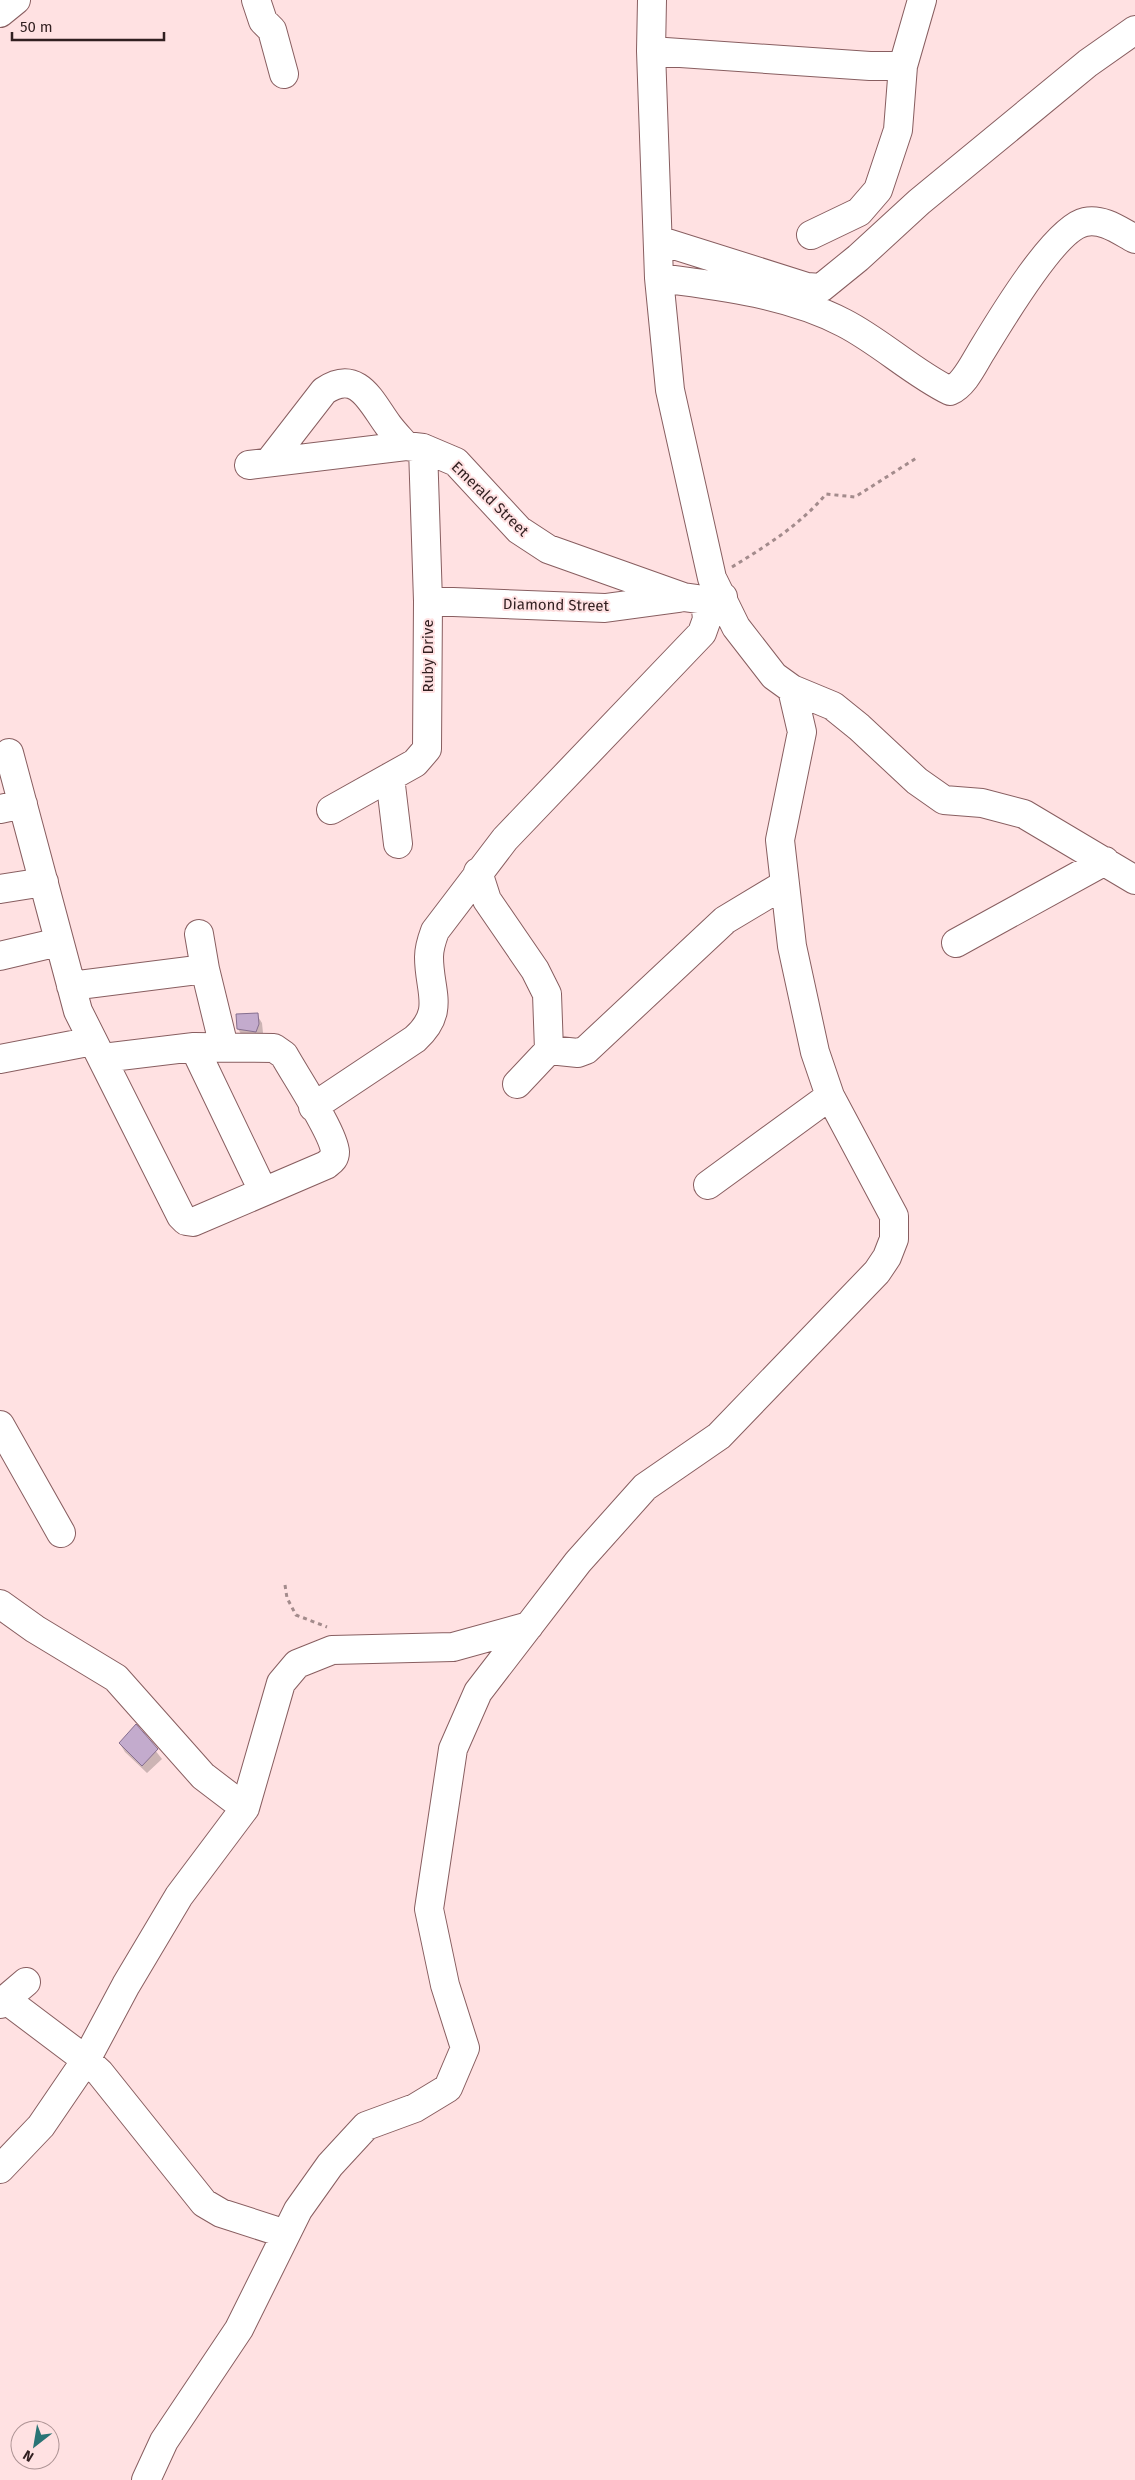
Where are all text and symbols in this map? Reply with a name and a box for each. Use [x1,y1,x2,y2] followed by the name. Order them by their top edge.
[12,10,165,42] scale bar
[20,18,53,36] text: 50 m
[448,458,533,541] street label: Emerald Street
[503,595,610,615] street label: Diamond Street
[419,619,437,693] street label: Ruby Drive
[10,2420,60,2470] north arrow
[20,2446,37,2465] text: N

